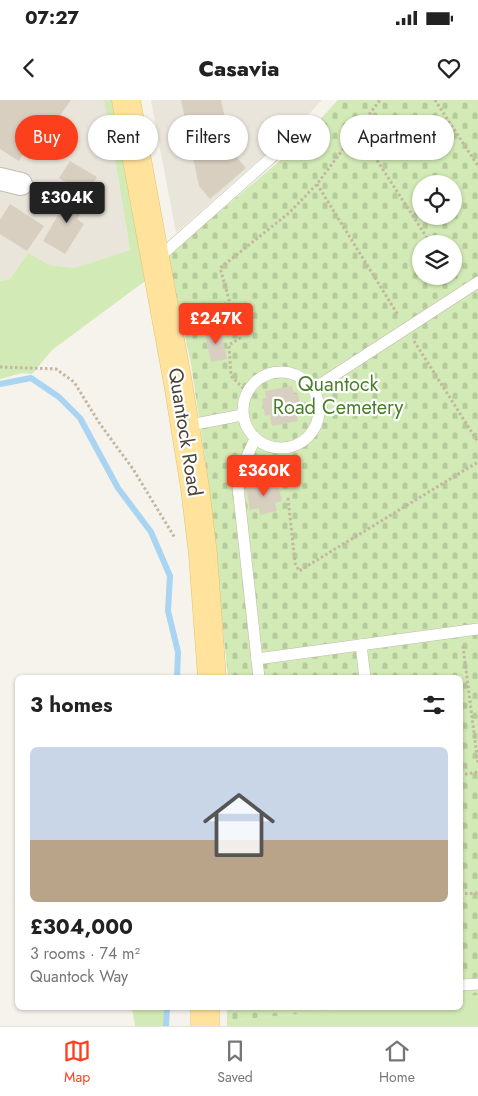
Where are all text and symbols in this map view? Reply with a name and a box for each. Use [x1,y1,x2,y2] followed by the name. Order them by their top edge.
[25,4,79,31] text: 07:27
[199,52,279,84] text: Casavia
[15,54,43,82] icon: back
[435,54,463,82] icon: heart
[15,115,78,160] chip: Buy
[88,115,158,160] chip: Rent
[168,115,248,160] chip: Filters
[258,115,330,160] chip: New
[340,115,454,160] chip: Apartment
[412,175,462,285] map controls
[412,175,462,225] button: locate
[32,182,102,224] pin: £304K
[41,186,93,209] text: £304K
[412,235,462,285] button: layers
[181,302,251,345] pin: £247K
[190,307,242,330] text: £247K
[161,366,209,498] street label: Quantock Road
[273,370,403,422] park label: Quantock Road Cemetery
[229,454,299,497] pin: £360K
[238,459,290,482] text: £360K
[30,690,113,720] text: 3 homes
[420,691,448,719] icon: filters
[194,780,284,870] icon: home
[30,912,133,942] text: £304,000
[30,942,140,965] text: 3 rooms · 74 m²
[30,965,128,988] text: Quantock Way
[63,1037,91,1087] tab: Map
[217,1037,253,1087] tab: Saved
[379,1037,415,1087] tab: Home

